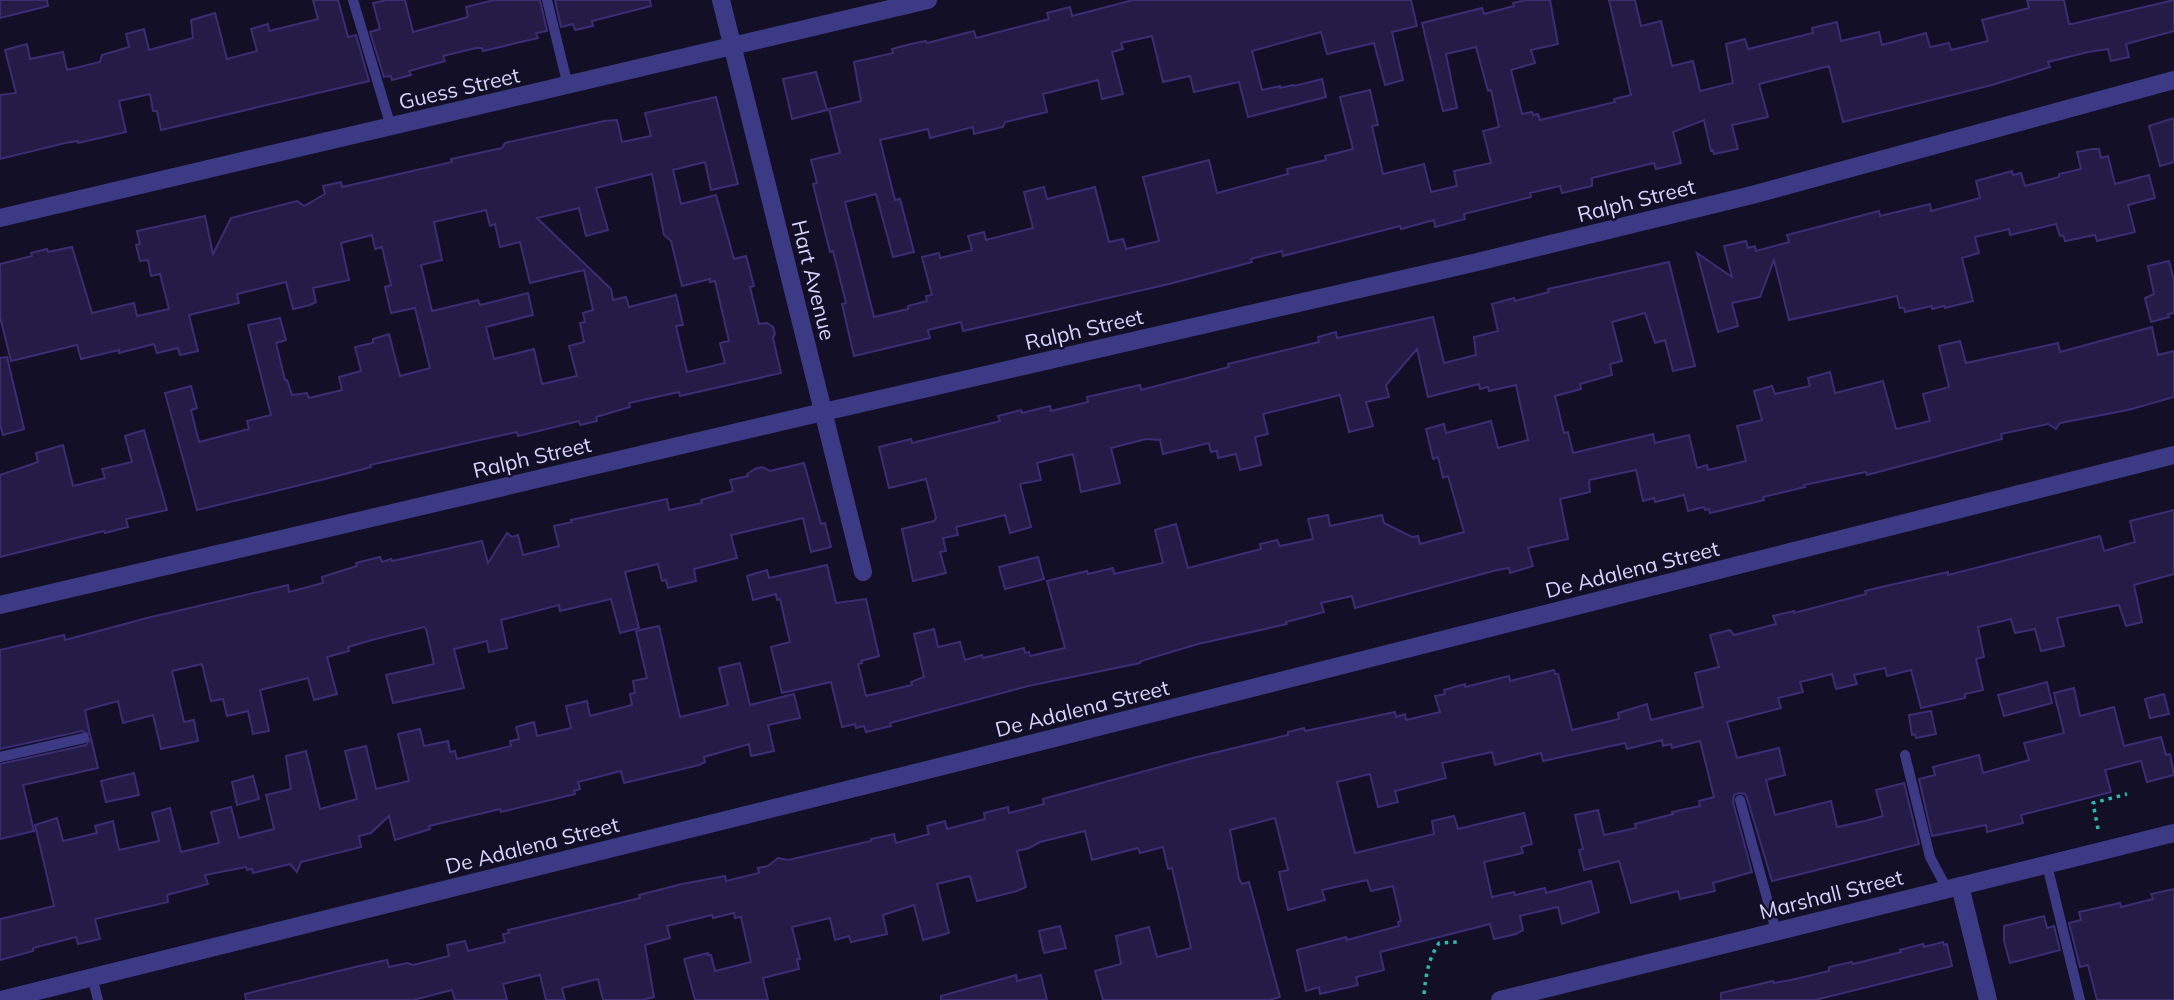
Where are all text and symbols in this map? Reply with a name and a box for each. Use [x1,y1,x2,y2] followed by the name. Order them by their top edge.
[396,61,522,115] street label: Guess Street
[1574,173,1698,227] street label: Ralph Street
[787,217,841,343] street label: Hart Avenue
[1022,303,1146,355] street label: Ralph Street
[470,431,594,483] street label: Ralph Street
[1542,535,1722,603] street label: De Adalena Street
[992,674,1172,742] street label: De Adalena Street
[442,811,622,879] street label: De Adalena Street
[1757,864,1905,924] street label: Marshall Street

